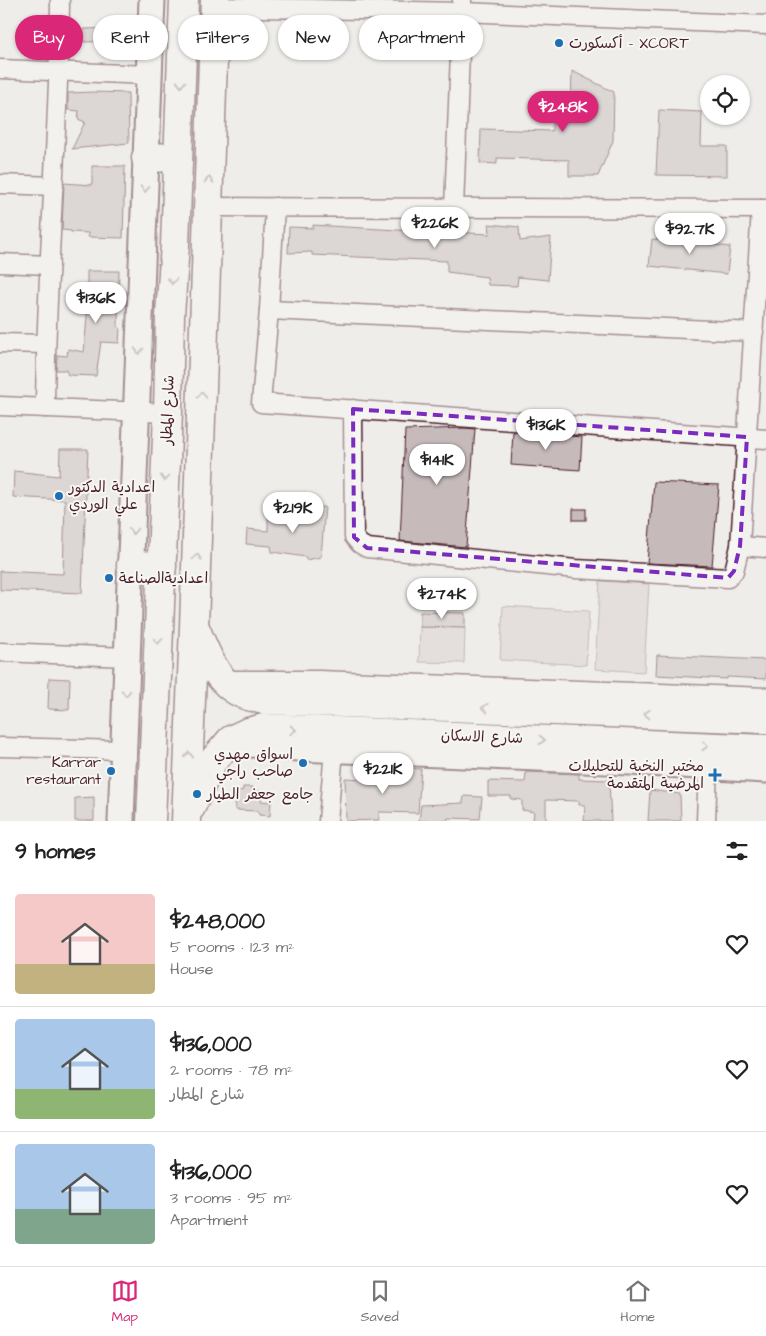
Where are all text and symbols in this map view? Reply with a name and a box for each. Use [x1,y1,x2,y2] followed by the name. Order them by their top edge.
[15,15,83,60] chip: Buy
[93,15,168,60] chip: Rent
[178,15,268,60] chip: Filters
[278,15,349,60] chip: New
[359,15,483,60] chip: Apartment
[569,33,690,54] place label: أكسكورت - XCORT
[553,37,565,49] marker: أكسكورت - XCORT
[700,75,750,125] map controls
[700,75,750,125] button: locate
[176,80,186,88] one-way arrow
[528,90,598,133] pin: $248K
[538,96,588,118] text: $248K
[204,176,215,184] one-way arrow
[139,185,150,193] one-way arrow
[400,206,470,249] pin: $226K
[412,212,458,234] text: $226K
[649,212,731,255] pin: $92.7K
[666,218,714,240] text: $92.7K
[167,277,178,285] one-way arrow
[61,282,131,324] pin: $136K
[77,287,115,309] text: $136K
[134,347,145,355] one-way arrow
[156,375,180,446] street label: شارع المطار
[196,391,207,399] one-way arrow
[511,408,581,451] pin: $136K
[527,414,565,436] text: $136K
[402,444,472,486] pin: $141K
[420,449,454,471] text: $141K
[160,475,171,483] one-way arrow
[68,477,155,517] place label: اعدادية الدكتور علي الوردي
[53,490,65,502] marker: اعدادية الدكتور علي الوردي
[258,492,328,534] pin: $219K
[274,497,312,519] text: $219K
[127,527,138,535] one-way arrow
[191,553,202,561] one-way arrow
[119,568,208,589] place label: اعداديةالصناعة
[103,572,115,584] marker: اعداديةالصناعة
[407,578,477,620] pin: $274K
[418,583,466,605] text: $274K
[153,637,164,645] one-way arrow
[121,690,132,698] one-way arrow
[481,703,488,713] one-way arrow
[643,709,651,720] one-way arrow
[289,724,297,735] one-way arrow
[441,725,523,749] street label: شارع الاسكان
[539,734,547,745] one-way arrow
[701,741,709,752] one-way arrow
[214,744,293,784] place label: اسواق مهدي صاحب راجي
[183,751,194,759] one-way arrow
[26,752,101,790] place label: Karrar restaurant
[348,752,418,795] pin: $221K
[569,756,704,794] place label: مختبر النخبة للتحليلات المرضية المتقدمة
[297,757,309,769] marker: اسواق مهدي صاحب راجي
[364,758,402,780] text: $221K
[105,765,117,777] marker: Karrar restaurant
[708,768,722,782] marker: مختبر النخبة للتحليلات المرضية المتقدمة
[206,784,314,805] place label: جامع جعفر الطيار
[191,788,203,800] marker: جامع جعفر الطيار
[15,837,96,866] text: 9 homes
[723,837,751,865] icon: filters
[170,907,265,936] text: $248,000
[55,914,115,974] icon: home
[723,930,751,958] icon: heart
[170,936,294,958] text: 5 rooms · 123 m²
[170,958,214,980] text: House
[170,1030,252,1059] text: $136,000
[55,1039,115,1099] icon: home
[723,1055,751,1083] icon: heart
[170,1059,293,1081] text: 2 rooms · 78 m²
[170,1083,245,1105] text: شارع المطار
[170,1158,252,1187] text: $136,000
[55,1164,115,1224] icon: home
[723,1180,751,1208] icon: heart
[170,1187,292,1209] text: 3 rooms · 95 m²
[170,1209,248,1231] text: Apartment
[111,1277,139,1327] tab: Map
[361,1277,399,1327] tab: Saved
[620,1277,655,1327] tab: Home

